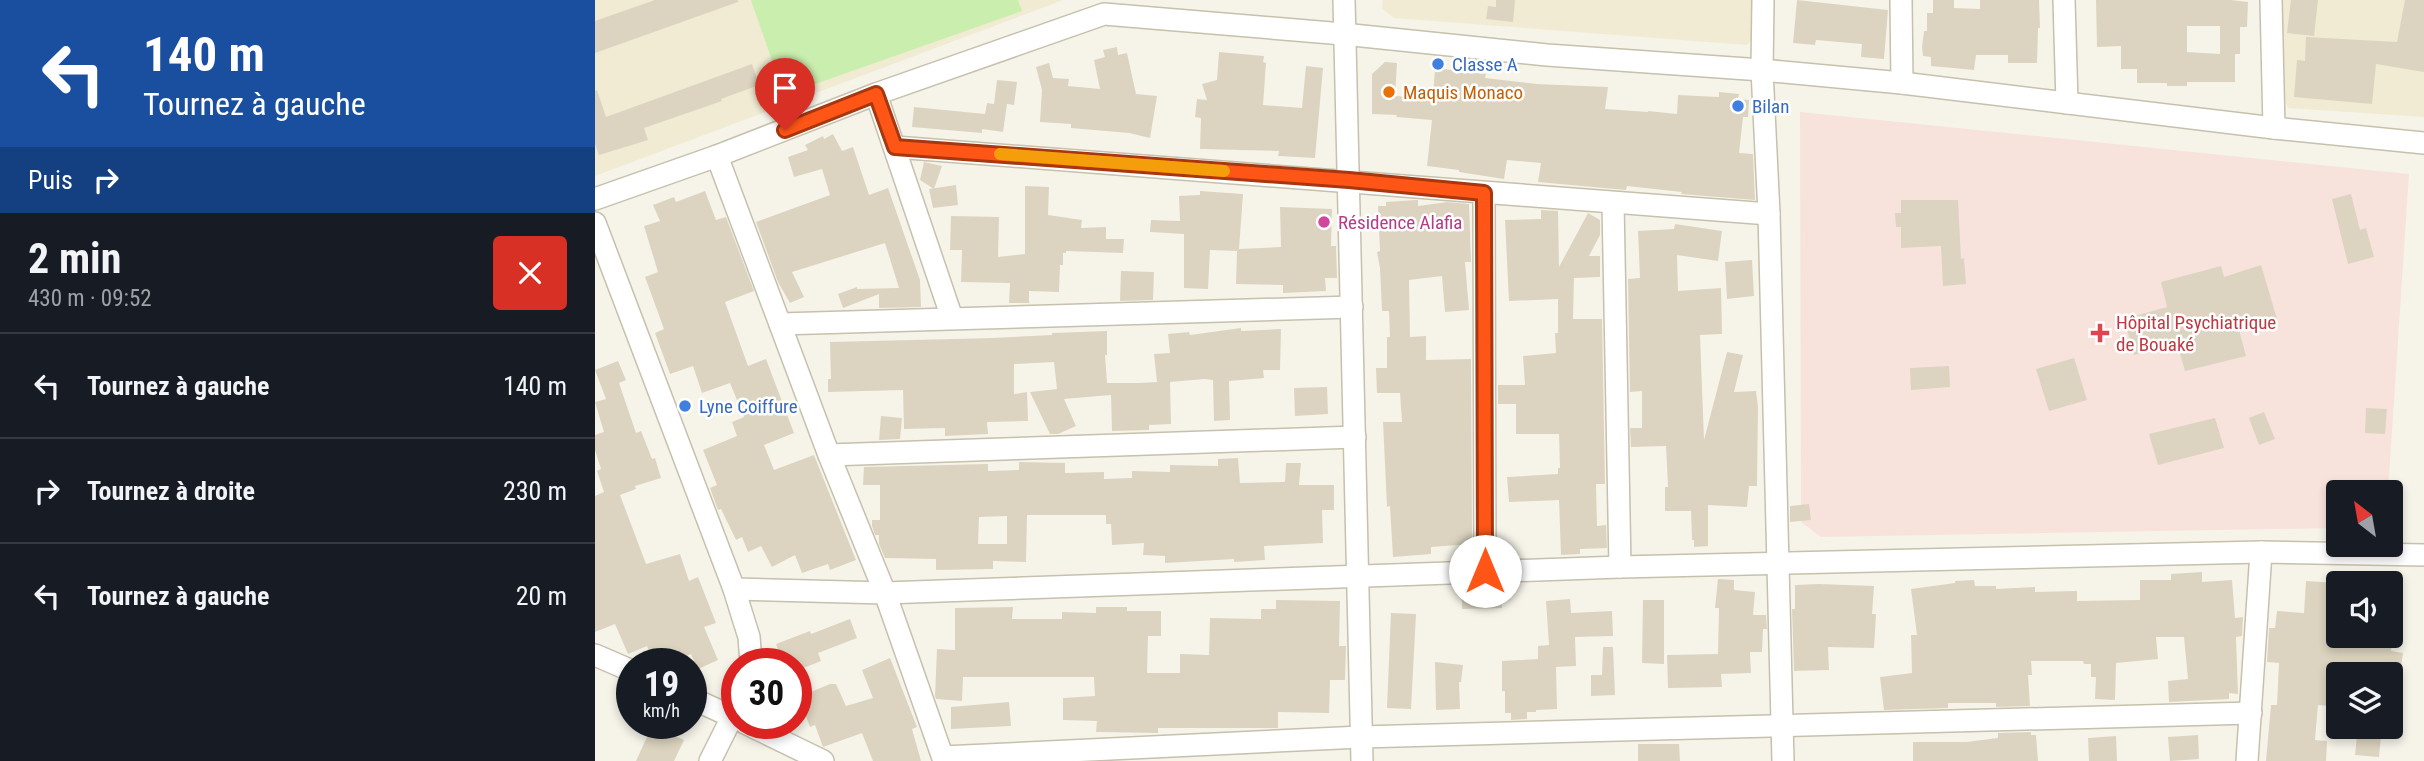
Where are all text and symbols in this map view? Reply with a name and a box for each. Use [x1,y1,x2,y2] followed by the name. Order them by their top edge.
[143,26,265,83] text: 140 m
[28,28,119,119] icon: left
[1452,53,1518,76] place label: Classe A
[1430,56,1446,72] marker: Classe A
[755,58,815,130] pin
[766,69,804,107] icon: arrive
[1403,81,1523,104] place label: Maquis Monaco
[1381,84,1397,100] marker: Maquis Monaco
[143,85,366,123] text: Tournez à gauche
[1752,95,1789,118] place label: Bilan
[1730,98,1746,114] marker: Bilan
[87,161,125,199] icon: right
[28,165,73,195] text: Puis
[1338,211,1462,234] place label: Résidence Alafia
[1316,214,1332,230] marker: Résidence Alafia
[28,234,121,283] text: 2 min
[493,236,567,310] button: close
[28,285,152,312] text: 430 m · 09:52
[2116,311,2276,356] place label: Hôpital Psychiatrique de Bouaké
[2090,323,2110,343] marker: Hôpital Psychiatrique de Bouaké
[28,367,66,405] icon: left
[87,371,269,401] text: Tournez à gauche
[503,371,567,401] text: 140 m
[699,395,798,418] place label: Lyne Coiffure
[677,398,693,414] marker: Lyne Coiffure
[28,472,66,510] icon: right
[87,476,255,506] text: Tournez à droite
[503,476,567,506] text: 230 m
[2326,480,2403,556] north arrow
[2326,480,2403,739] map controls
[1448,534,1522,608] position arrow
[2326,571,2403,648] button: sound
[28,577,66,615] icon: left
[87,581,269,611] text: Tournez à gauche
[516,581,567,611] text: 20 m
[721,648,812,739] speed limit sign: 30
[2326,662,2403,739] button: layers
[644,664,679,705] text: 19
[643,700,680,721] text: km/h

